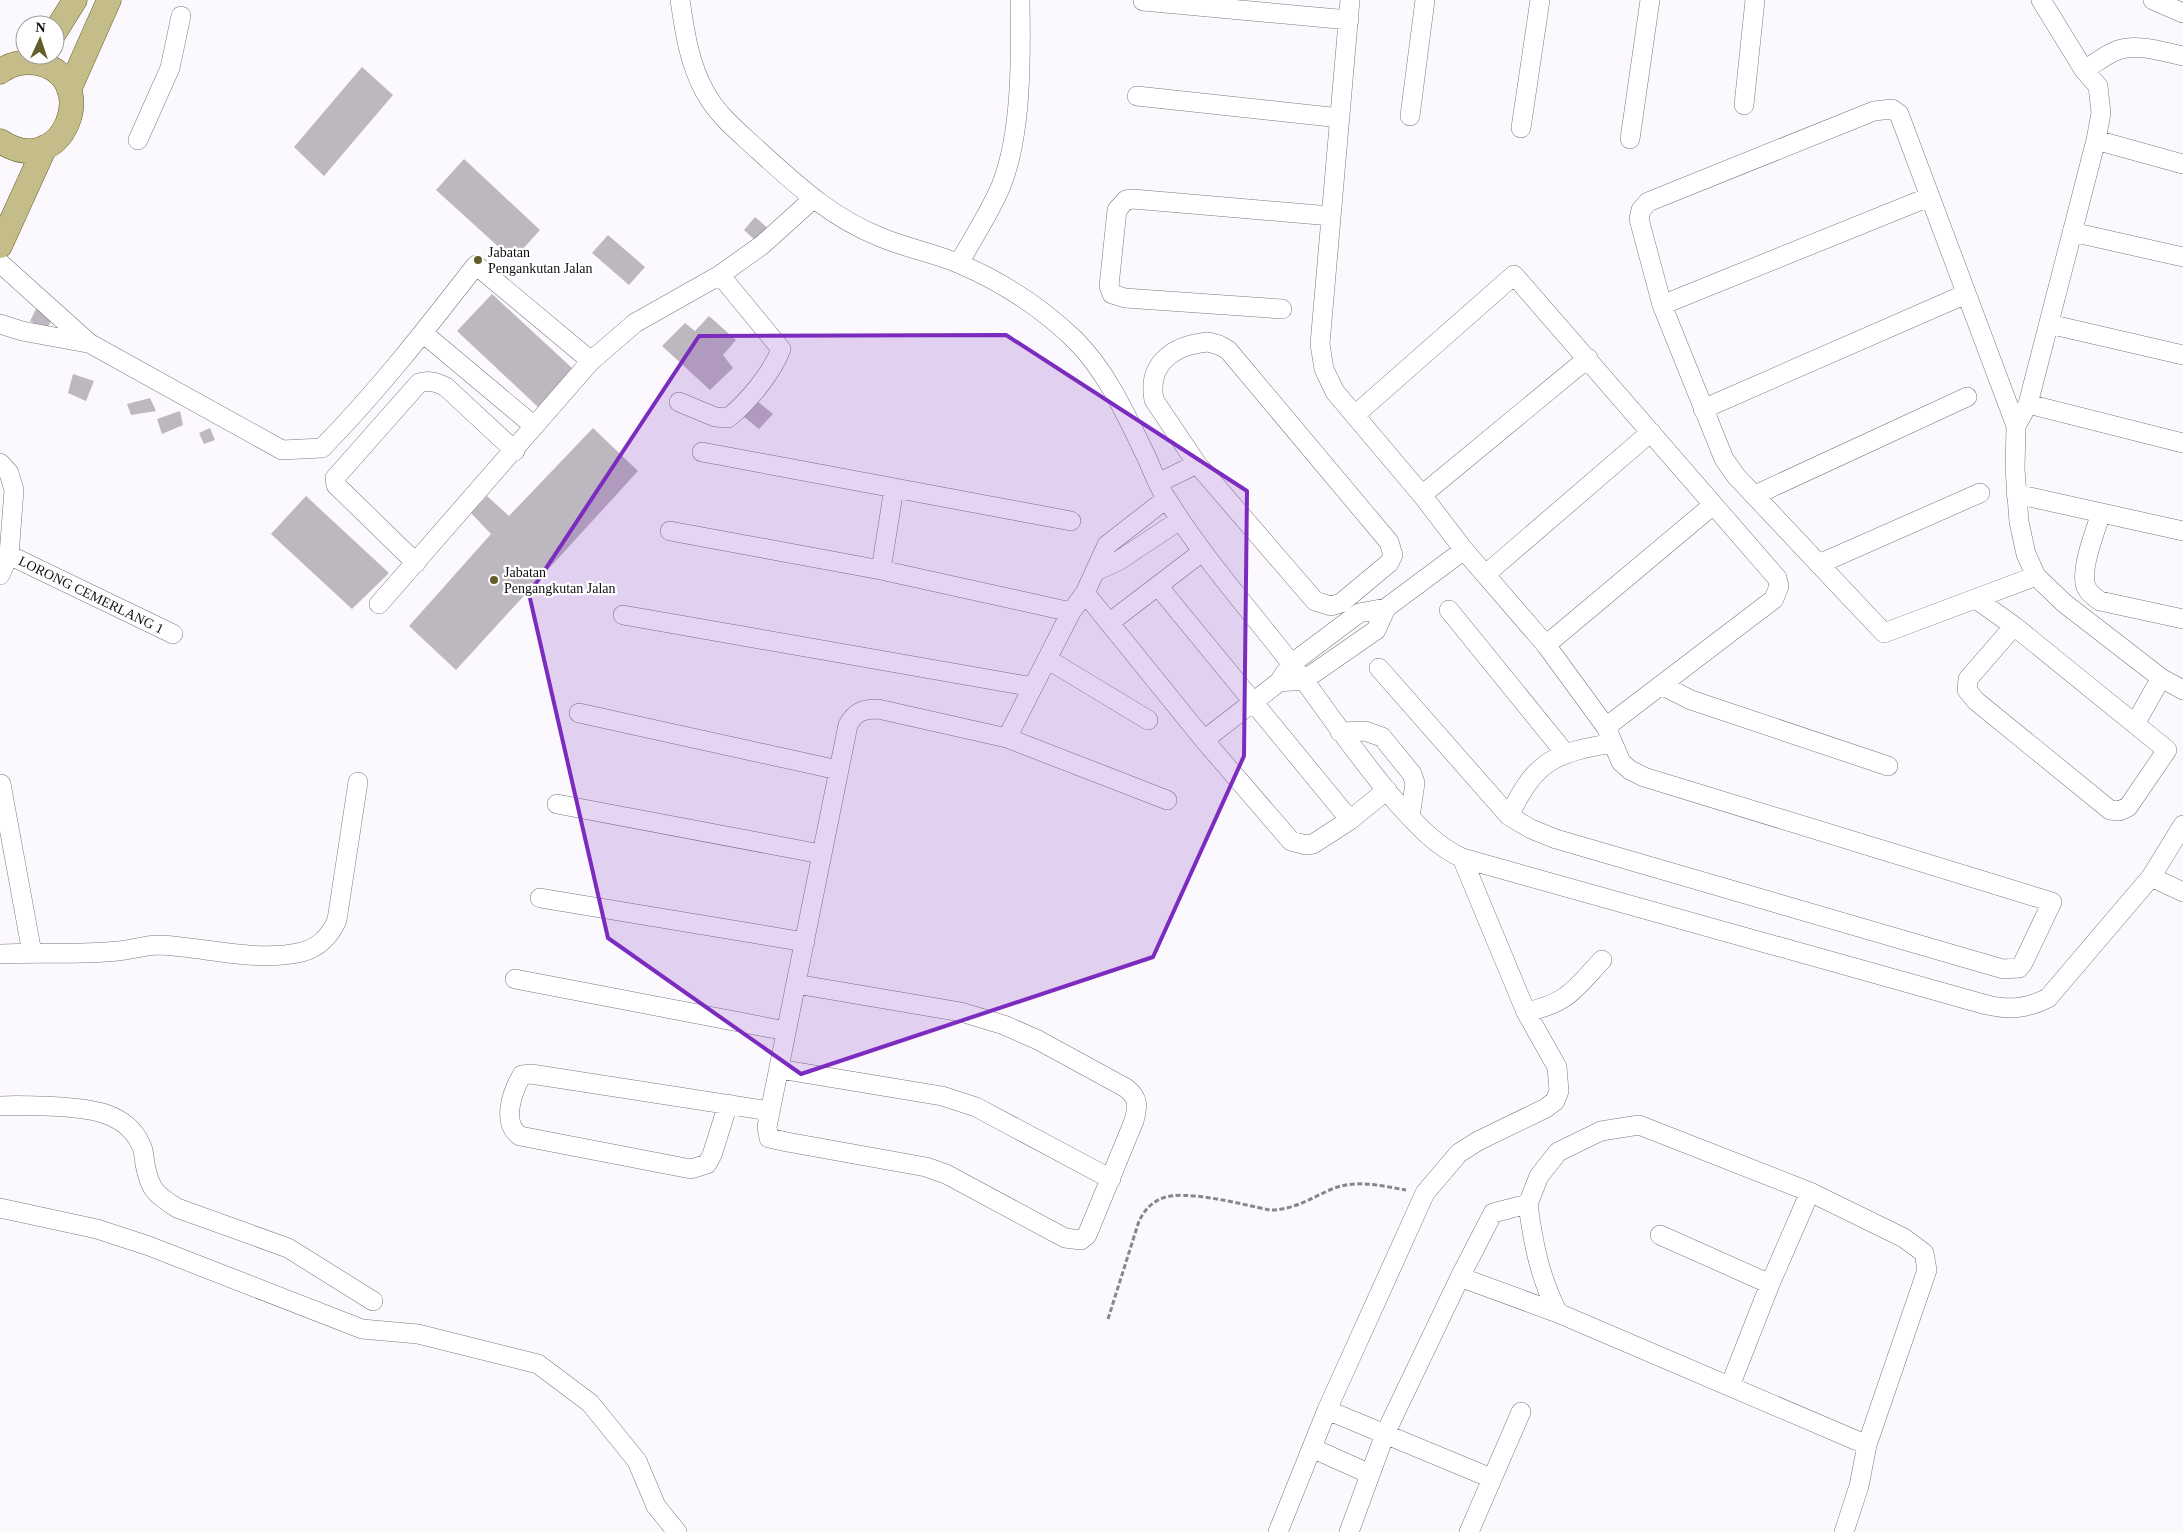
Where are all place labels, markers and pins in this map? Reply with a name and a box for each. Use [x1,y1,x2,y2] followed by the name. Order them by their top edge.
[488,245,593,276] place label: Jabatan Pengankutan Jalan
[472,254,484,266] marker: Jabatan Pengankutan Jalan
[504,565,616,596] place label: Jabatan Pengangkutan Jalan
[488,574,500,586] marker: Jabatan Pengangkutan Jalan

